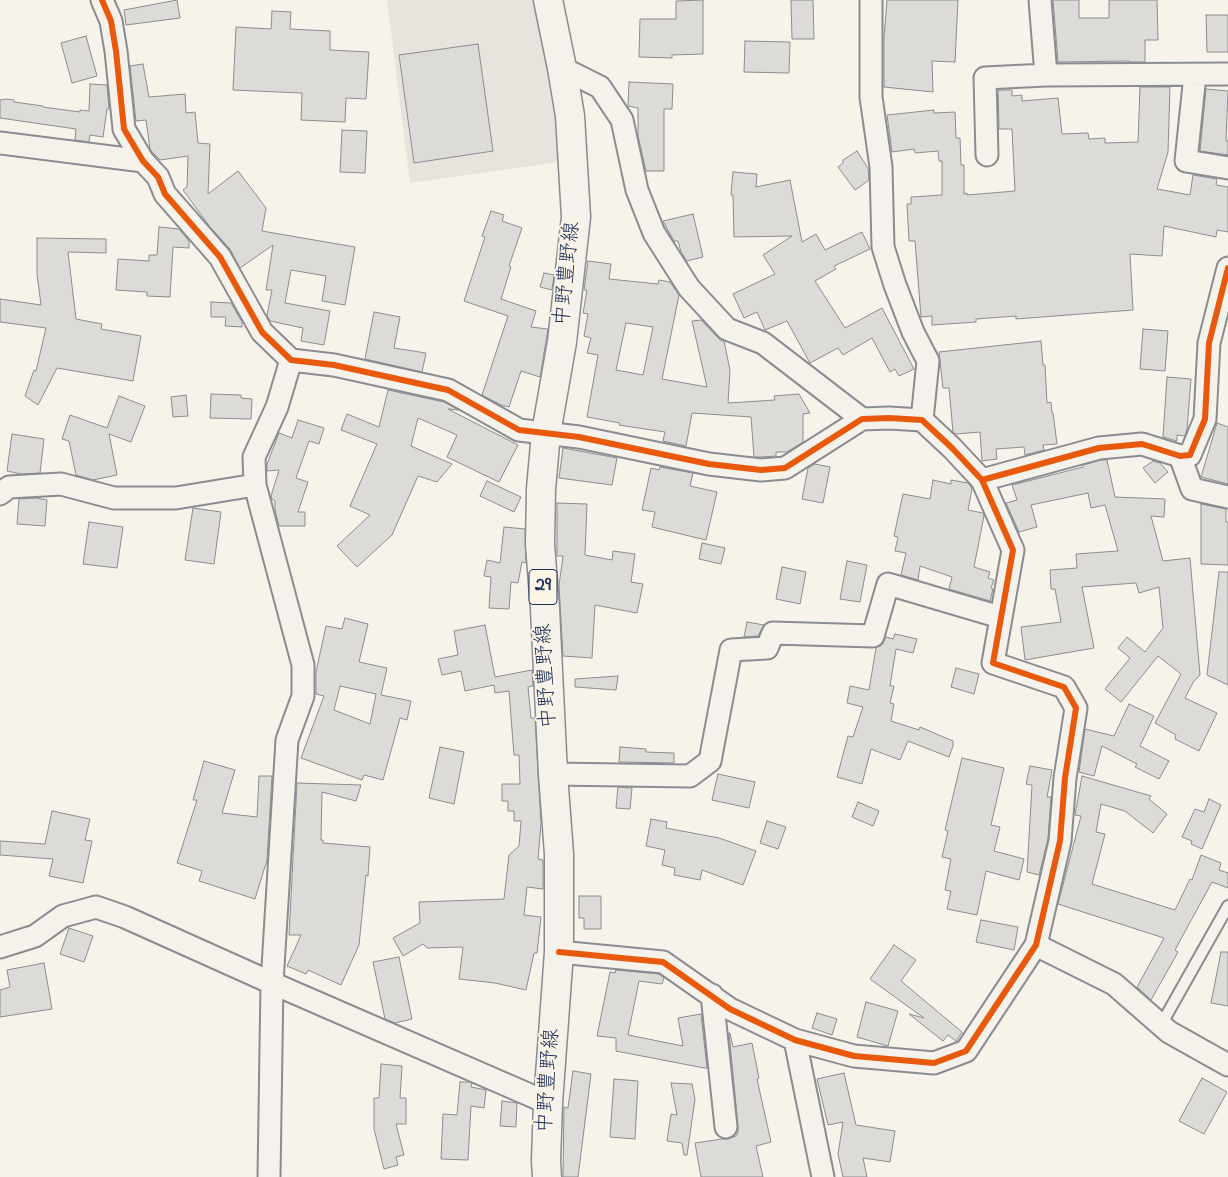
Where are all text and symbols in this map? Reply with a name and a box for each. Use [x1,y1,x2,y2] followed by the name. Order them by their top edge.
[551,220,587,328] street label: 中野豊野線
[529,570,557,604] road number: 29
[533,623,563,729] street label: 中野豊野線
[534,1028,566,1134] street label: 中野豊野線

